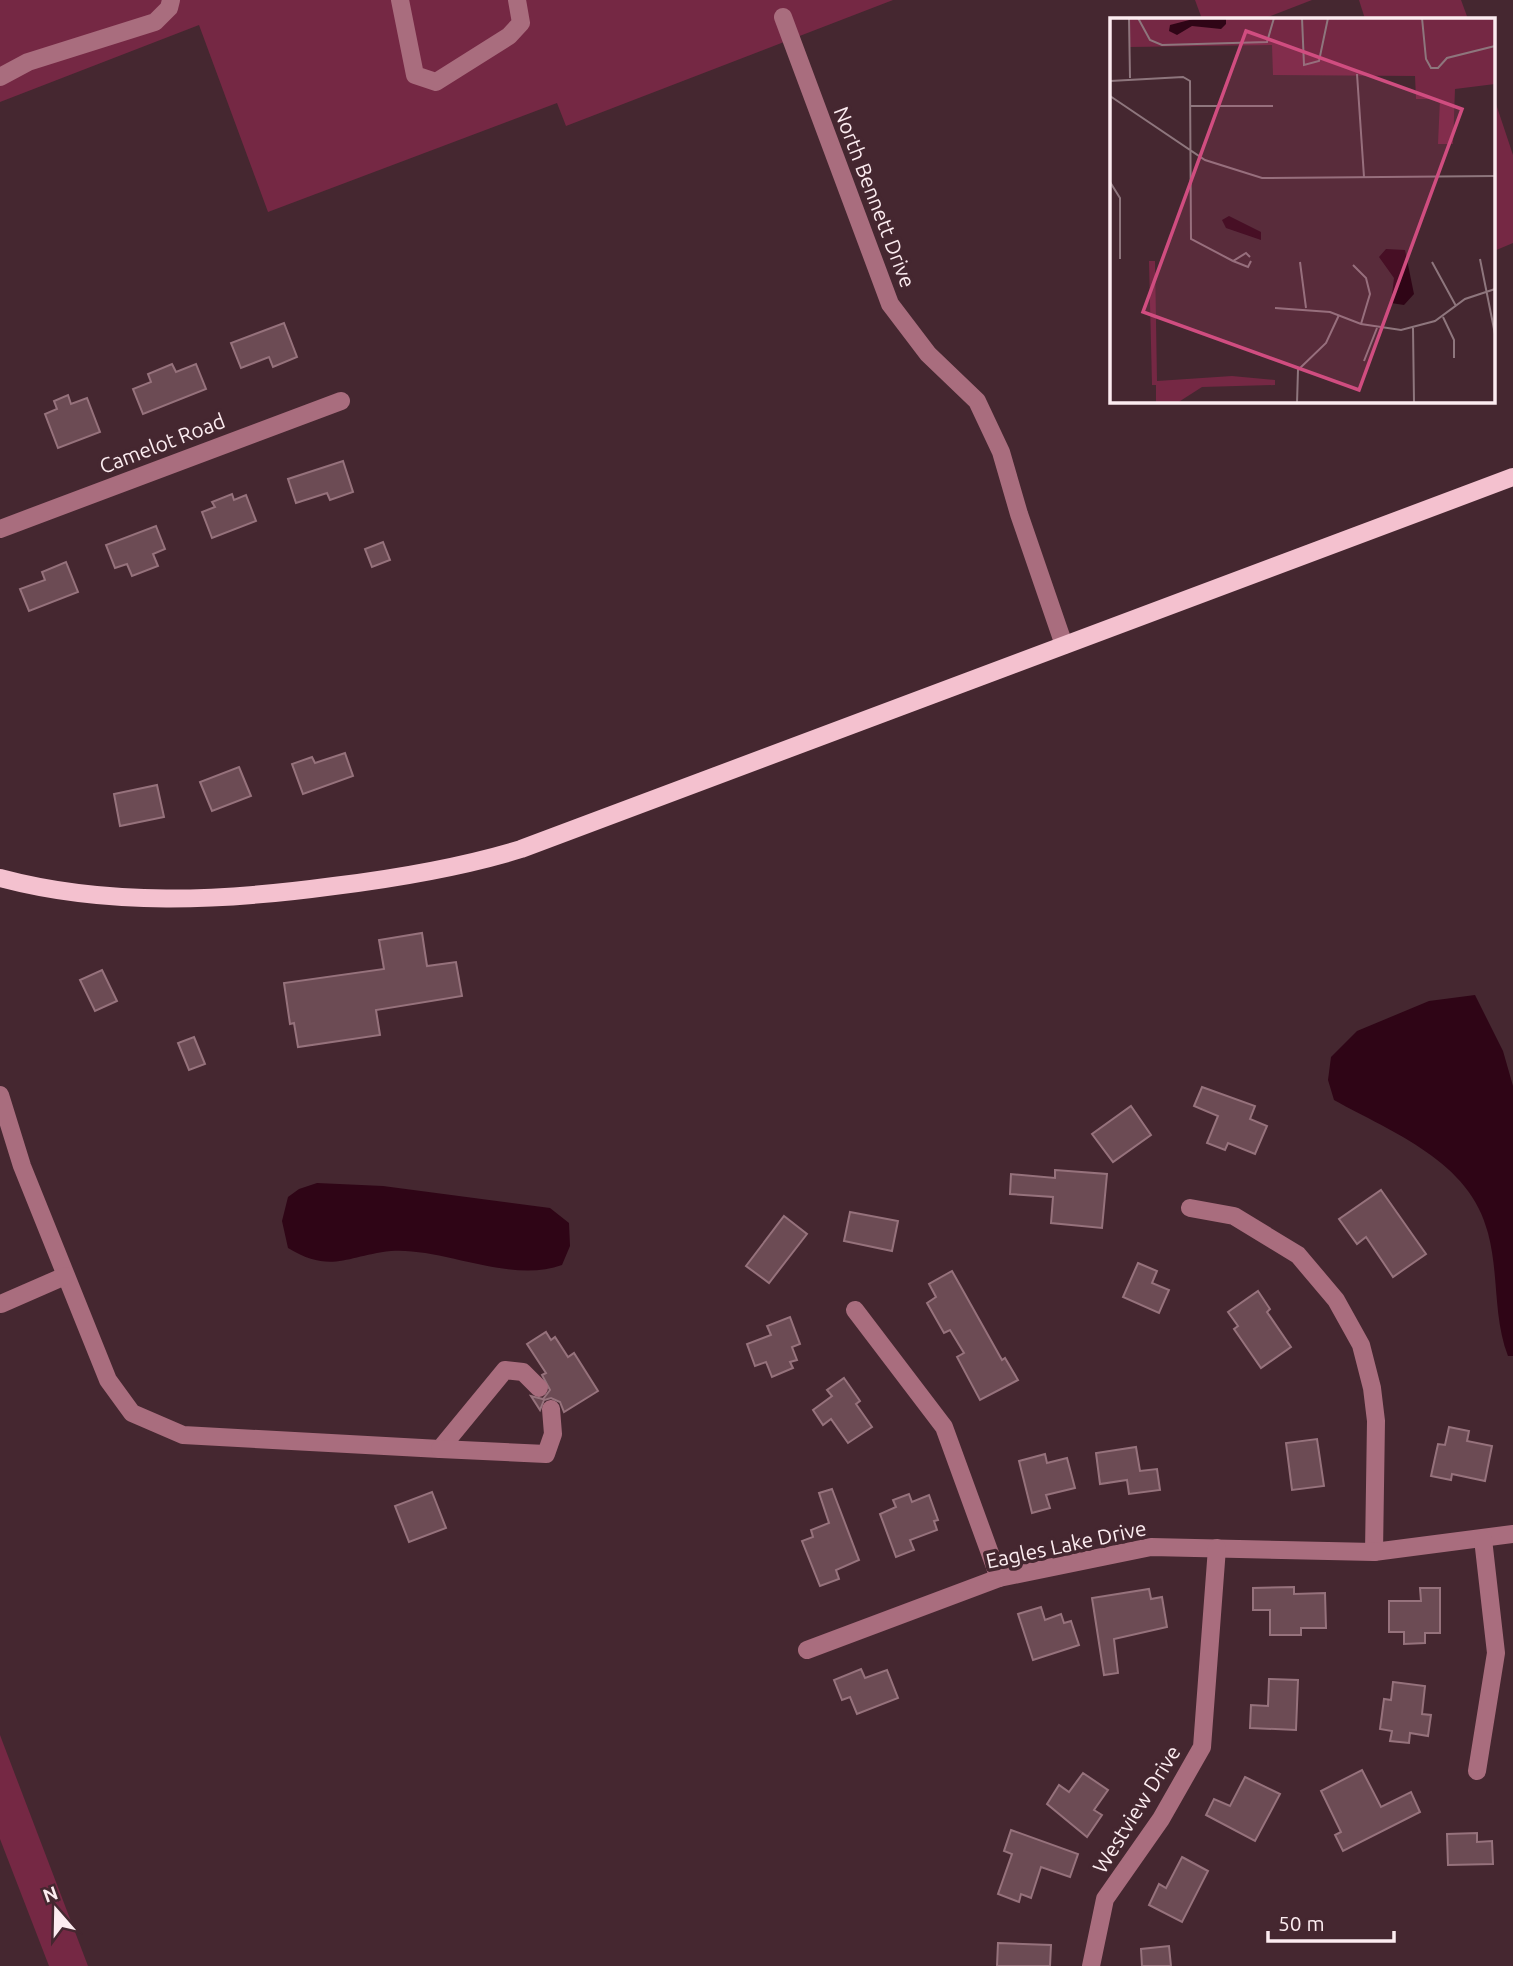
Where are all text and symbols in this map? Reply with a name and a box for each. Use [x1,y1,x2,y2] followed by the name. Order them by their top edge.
[1110,18,1496,402] inset map
[829,103,921,291] street label: North Bennett Drive
[96,408,228,478] street label: Camelot Road
[984,1515,1148,1573] street label: Eagles Lake Drive
[1087,1741,1185,1877] street label: Westview Drive
[21,1875,91,1945] north arrow
[40,1881,61,1907] text: N
[1268,1899,1394,1943] scale bar
[1278,1911,1325,1935] text: 50 m

